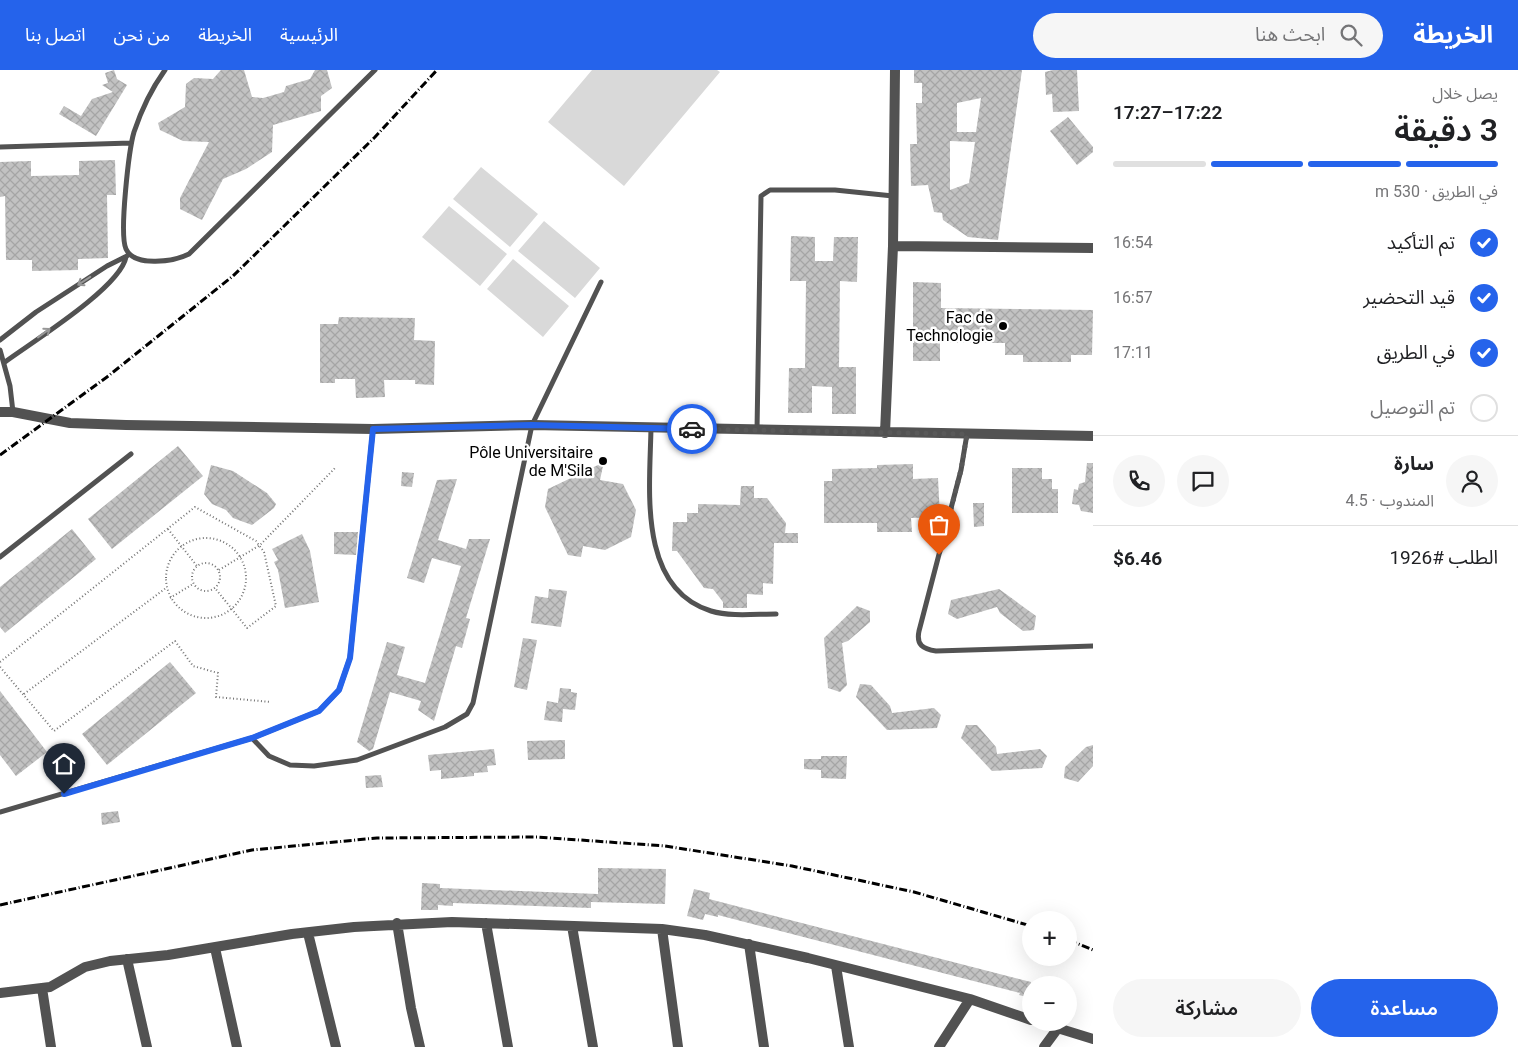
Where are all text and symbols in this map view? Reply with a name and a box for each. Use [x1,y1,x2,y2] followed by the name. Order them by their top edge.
[1033,13,1383,58] search box
[1337,21,1365,49] icon: search
[1413,21,1493,49] text: الخريطة
[1255,23,1325,46] text: ابحث هنا
[25,24,86,45] text: اتصل بنا
[114,24,170,45] text: من نحن
[198,24,252,45] text: الخريطة
[280,24,338,45] text: الرئيسية
[1432,84,1498,103] text: يصل خلال
[1113,101,1222,124] text: 17:22–17:27
[1394,111,1498,149] text: 3 دقيقة
[1375,182,1498,201] text: في الطريق · 530 m
[1470,229,1498,257] icon: check
[1387,231,1455,254] text: تم التأكيد
[1113,233,1153,252] text: 16:54
[77,276,91,286] one-way arrow
[1470,284,1498,312] icon: check
[1363,286,1455,309] text: قيد التحضير
[1113,288,1153,307] text: 16:57
[906,308,993,345] place label: Fac de Technologie
[997,320,1009,332] marker: Fac de Technologie
[37,328,51,338] one-way arrow
[1470,339,1498,367] icon: check
[1377,341,1455,364] text: في الطريق
[1113,343,1153,362] text: 17:11
[1370,396,1455,419] text: تم التوصيل
[667,404,717,454] courier
[678,415,706,443] icon: car
[469,443,593,480] place label: Pôle Universitaire de M'Sila
[1394,452,1434,475] text: سارة
[597,455,609,467] marker: Pôle Universitaire de M'Sila
[1113,455,1165,507] button: phone
[1177,455,1229,507] button: chat
[1446,455,1498,507] button: person
[1345,491,1434,510] text: المندوب · 4.5
[918,504,960,555] pin
[925,511,953,539] icon: bag
[1389,546,1498,569] text: الطلب #1926
[1113,547,1162,570] text: $6.46
[43,743,85,794] pin
[50,750,78,778] icon: home
[1022,911,1077,1031] map controls
[1022,911,1077,966] button: +
[1022,976,1077,1031] button: −
[1113,979,1301,1037] button: مشاركة
[1311,979,1498,1037] button: مساعدة

